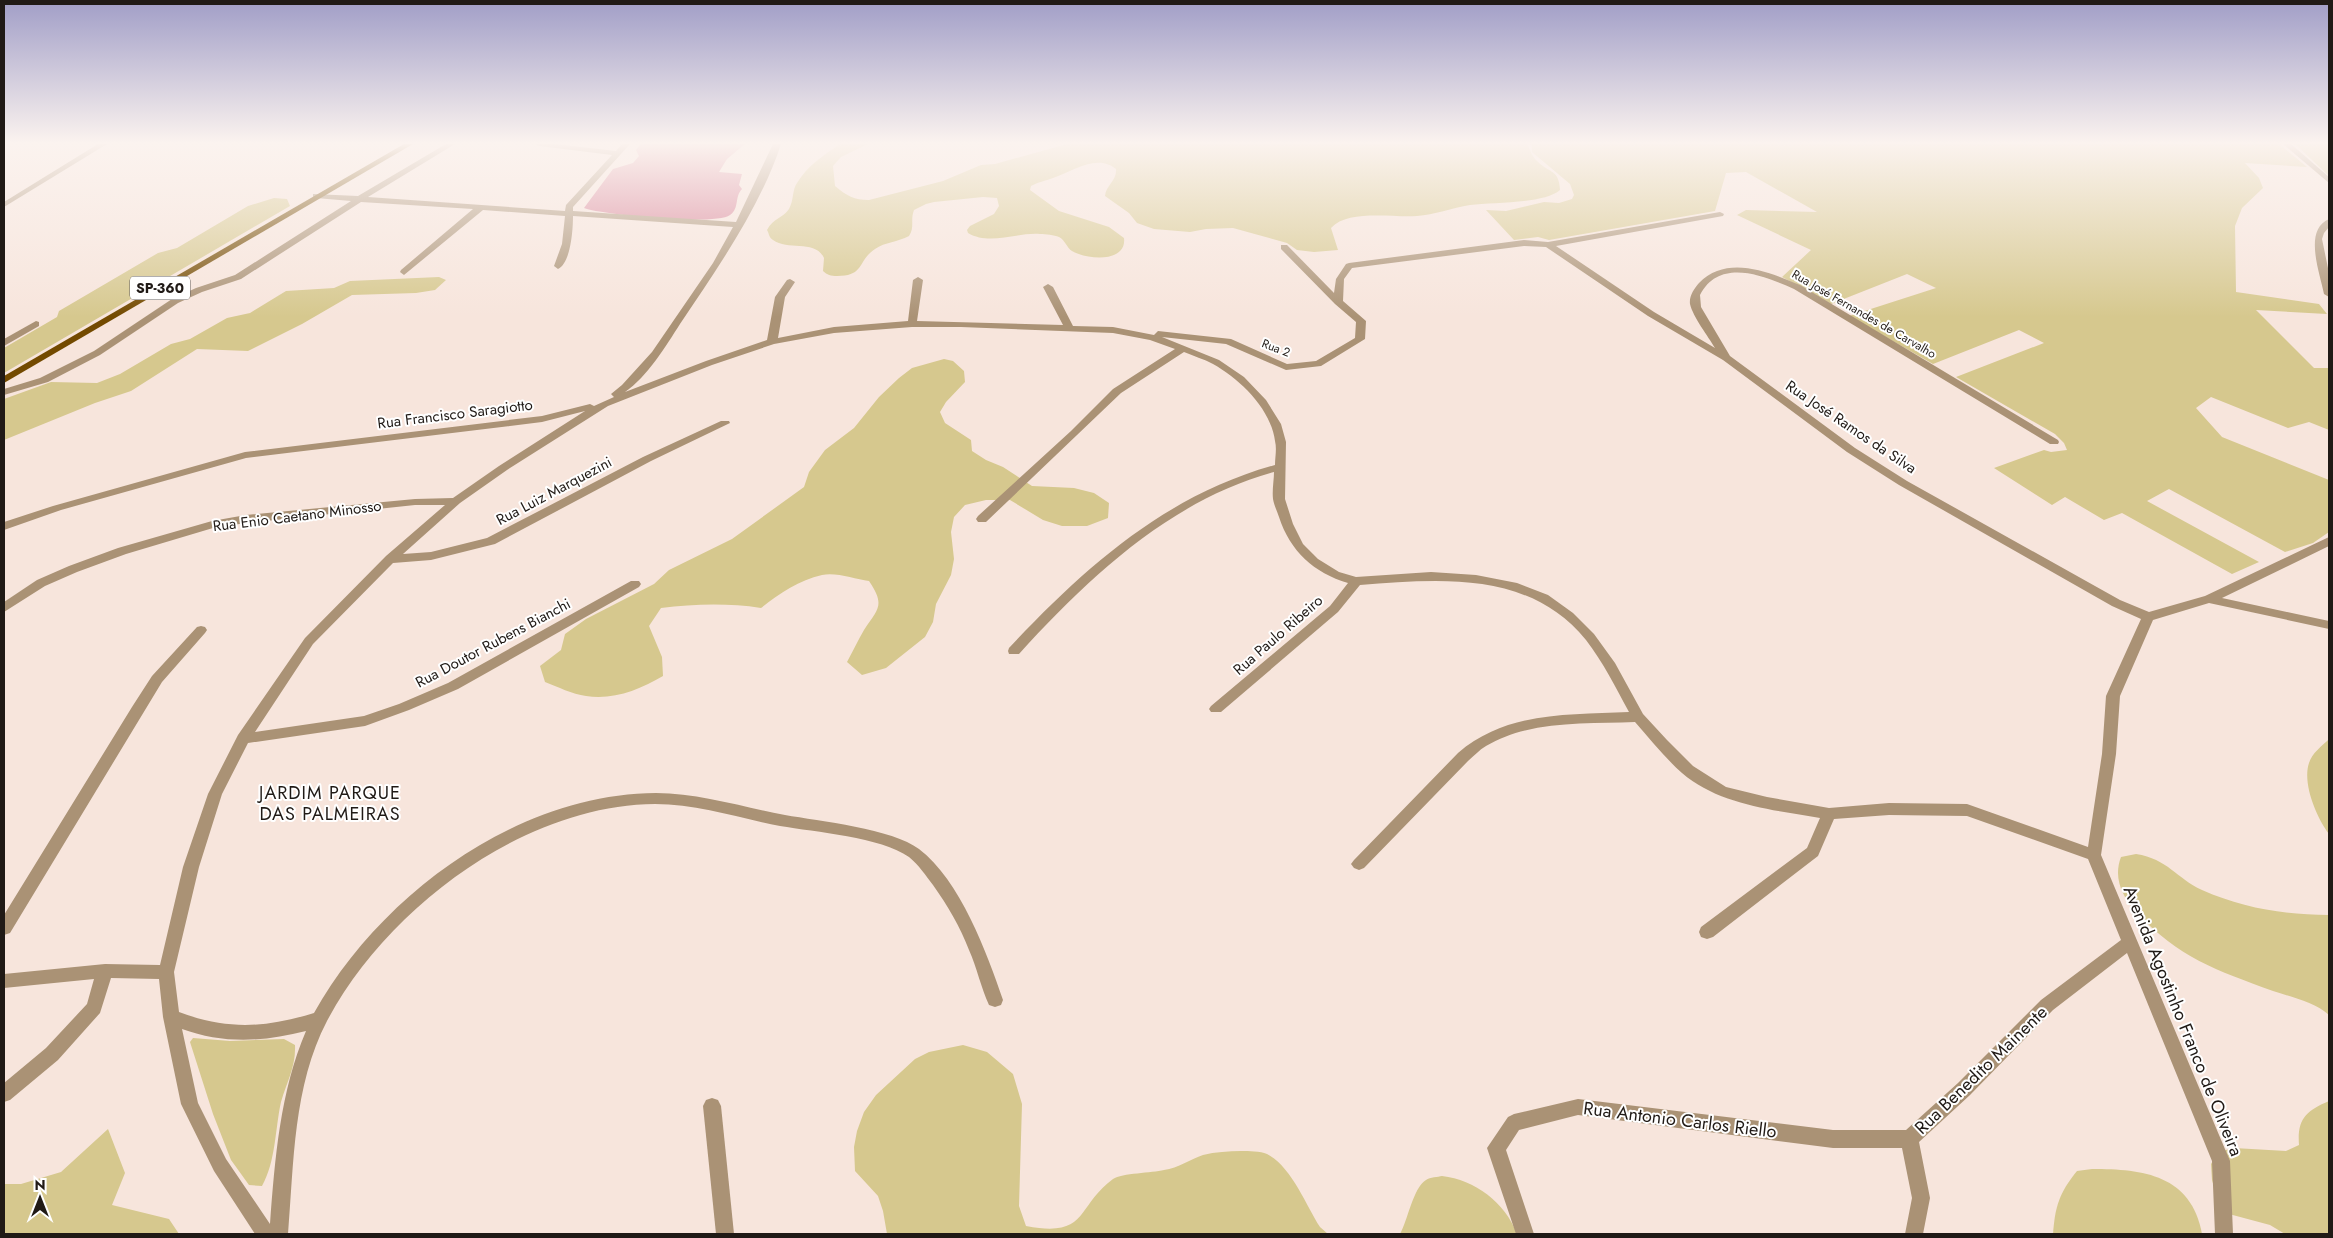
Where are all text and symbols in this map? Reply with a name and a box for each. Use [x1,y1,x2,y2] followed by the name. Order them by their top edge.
[1788,265,1940,363] street label: Rua José Fernandes de Carvalho
[130,276,190,300] road number: SP-360
[1259,334,1293,362] street label: Rua 2
[1781,375,1921,479] street label: Rua José Ramos da Silva
[376,394,534,434] street label: Rua Francisco Saragiotto
[492,451,616,531] street label: Rua Luiz Marquezini
[211,495,383,537] street label: Rua Enio Caetano Minosso
[1228,590,1328,680] street label: Rua Paulo Ribeiro
[411,593,575,693] street label: Rua Doutor Rubens Bianchi
[257,780,401,827] district label: JARDIM PARQUE DAS PALMEIRAS
[2117,882,2249,1160] street label: Avenida Agostinho Franco de Oliveira
[1909,1000,2053,1140] street label: Rua Benedito Mainente
[1582,1095,1778,1145] street label: Rua Antonio Carlos Riello
[15,1173,65,1223] north arrow
[34,1175,46,1195] text: N

